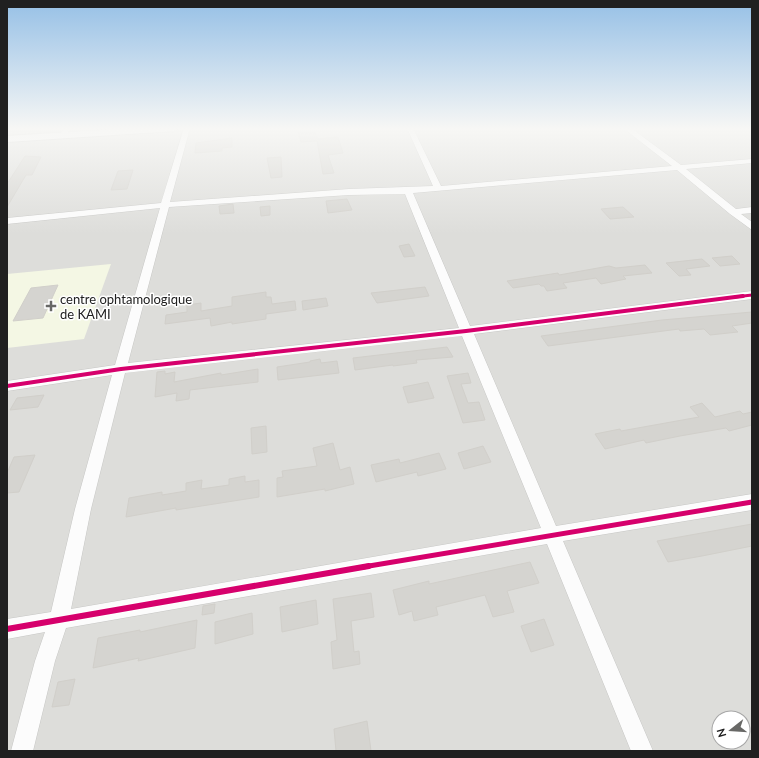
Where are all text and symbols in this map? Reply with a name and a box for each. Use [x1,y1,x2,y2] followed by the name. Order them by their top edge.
[60,291,192,322] place label: centre ophtamologique de KAMI
[45,300,57,312] marker: centre ophtamologique de KAMI
[711,710,751,750] north arrow
[714,727,728,739] text: N

